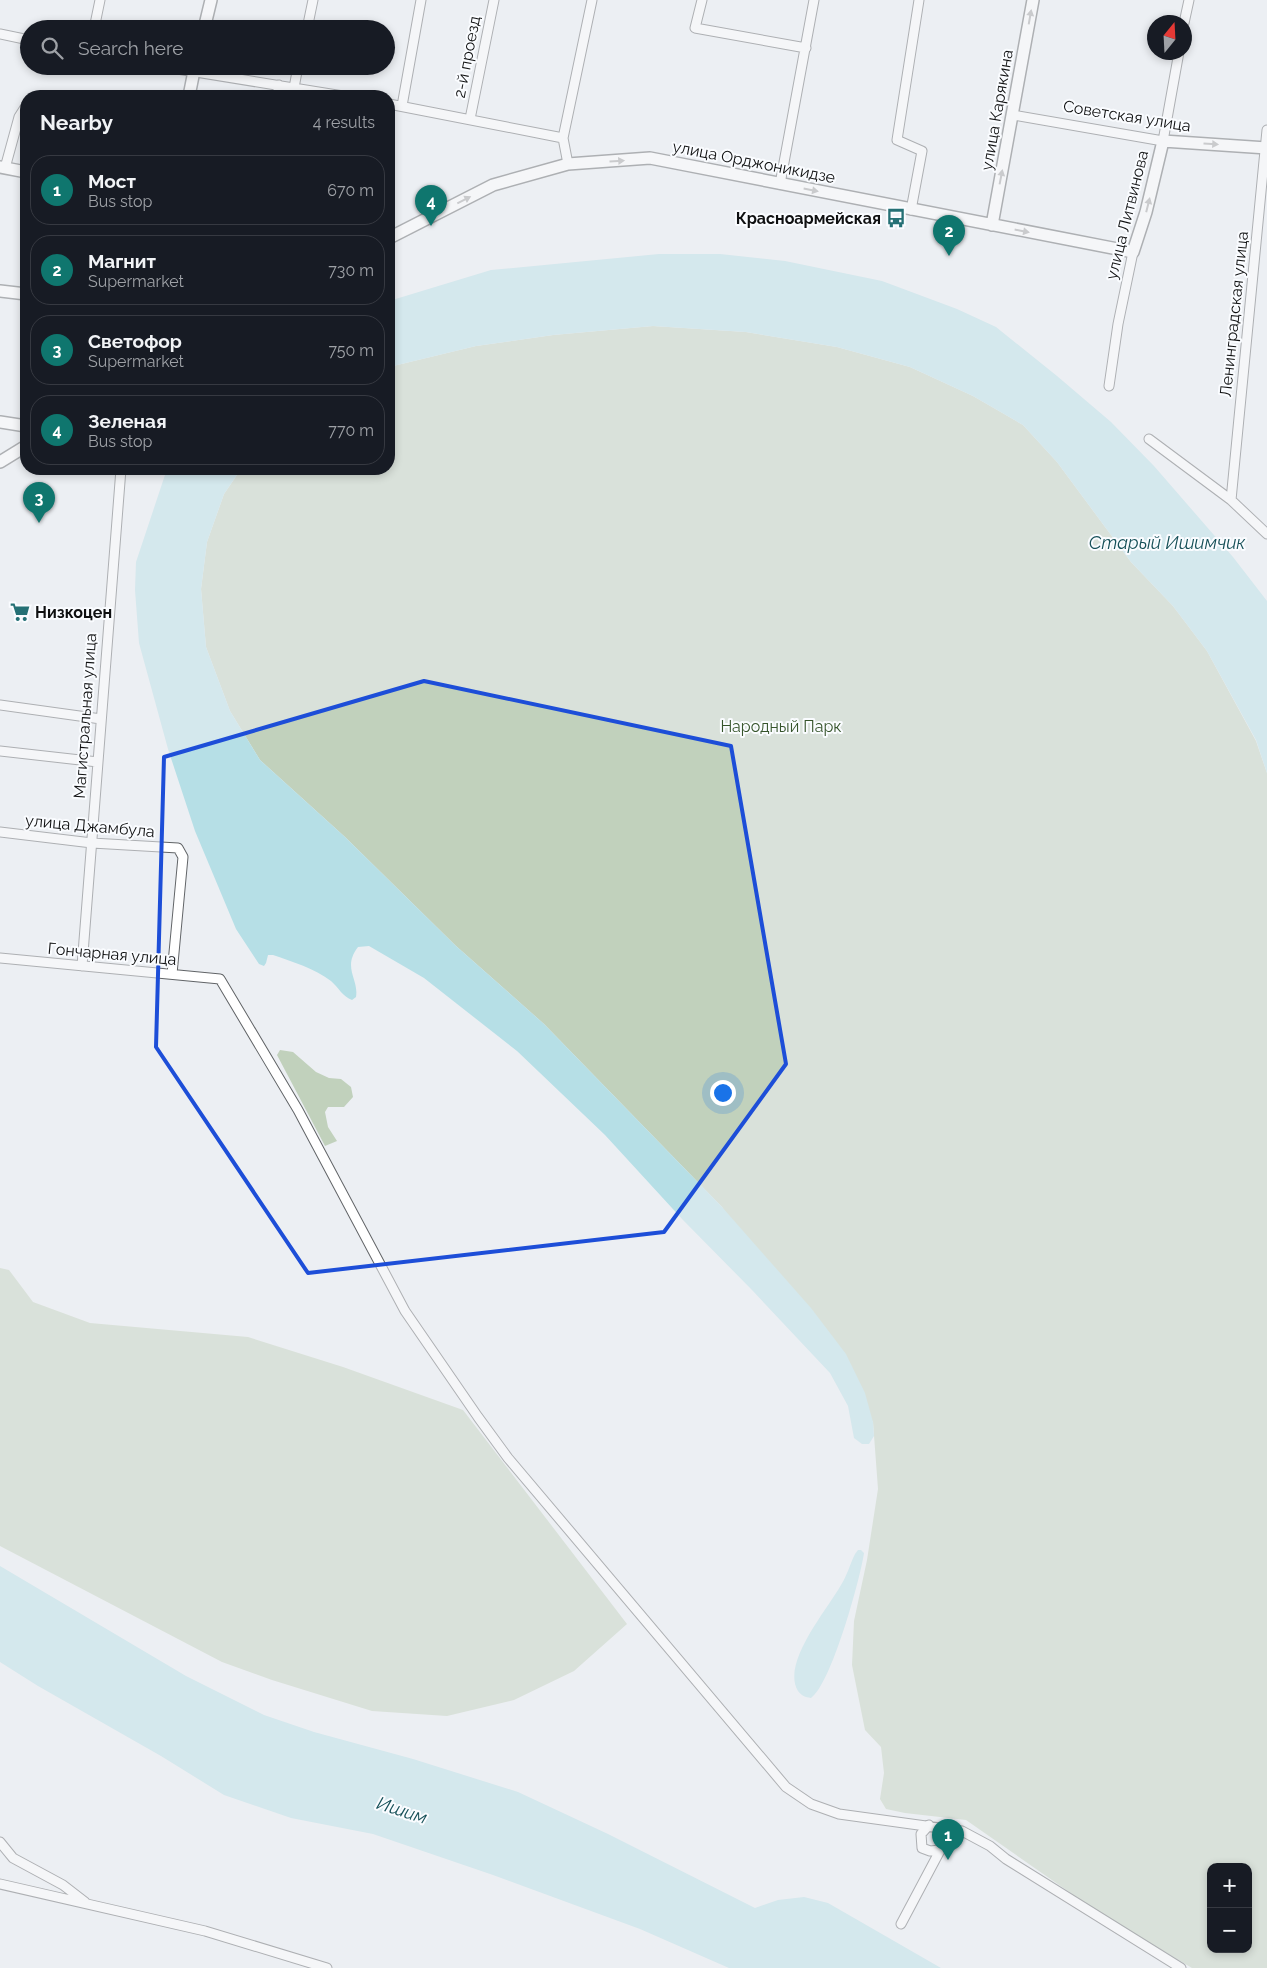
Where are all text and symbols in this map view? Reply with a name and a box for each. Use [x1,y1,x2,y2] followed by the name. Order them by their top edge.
[1027,9,1035,25] one-way arrow
[450,14,484,100] street label: 2-й проезд
[1147,15,1192,60] north arrow
[20,20,395,75] search box
[38,34,66,62] icon: search
[78,37,184,59] text: Search here
[977,48,1017,172] street label: улица Карякина
[1062,97,1192,135] street label: Советская улица
[40,110,113,135] text: Nearby
[313,113,375,132] text: 4 results
[671,137,837,187] street label: улица Орджоникидзе
[1204,141,1220,149] one-way arrow
[1102,149,1152,281] street label: улица Литвинова
[609,156,625,164] one-way arrow
[997,169,1005,185] one-way arrow
[88,170,136,192] text: Мост
[53,181,61,200] text: 1
[327,181,374,200] text: 670 m
[415,185,447,226] pin: 4
[804,186,819,194] one-way arrow
[88,192,152,211] text: Bus stop
[456,196,471,204] one-way arrow
[1144,198,1152,213] one-way arrow
[885,207,907,229] bus stop icon: Красноармейская
[736,209,881,228] place label: Красноармейская
[933,215,965,256] pin: 2
[1015,227,1031,235] one-way arrow
[1216,230,1252,398] street label: Ленинградская улица
[88,250,156,272] text: Магнит
[52,261,62,280] text: 2
[328,261,374,280] text: 730 m
[88,272,184,291] text: Supermarket
[88,330,182,352] text: Светофор
[53,341,61,360] text: 3
[328,341,374,360] text: 750 m
[88,352,184,371] text: Supermarket
[88,410,167,432] text: Зеленая
[52,421,62,440] text: 4
[328,421,374,440] text: 770 m
[88,432,152,451] text: Bus stop
[23,482,55,523] pin: 3
[1089,532,1245,553] water label: Старый Ишимчик
[9,601,31,623] supermarket icon: Низкоцен
[35,603,112,622] place label: Низкоцен
[70,633,100,799] street label: Магистральная улица
[720,717,842,736] park label: Народный Парк
[25,811,155,841] street label: улица Джамбула
[47,939,177,969] street label: Гончарная улица
[710,1080,736,1106] your location
[374,1792,430,1828] water label: Ишим
[932,1819,964,1860] pin: 1
[1207,1863,1252,1953] map controls
[1207,1863,1252,1908] button: +
[1207,1908,1252,1953] button: −

